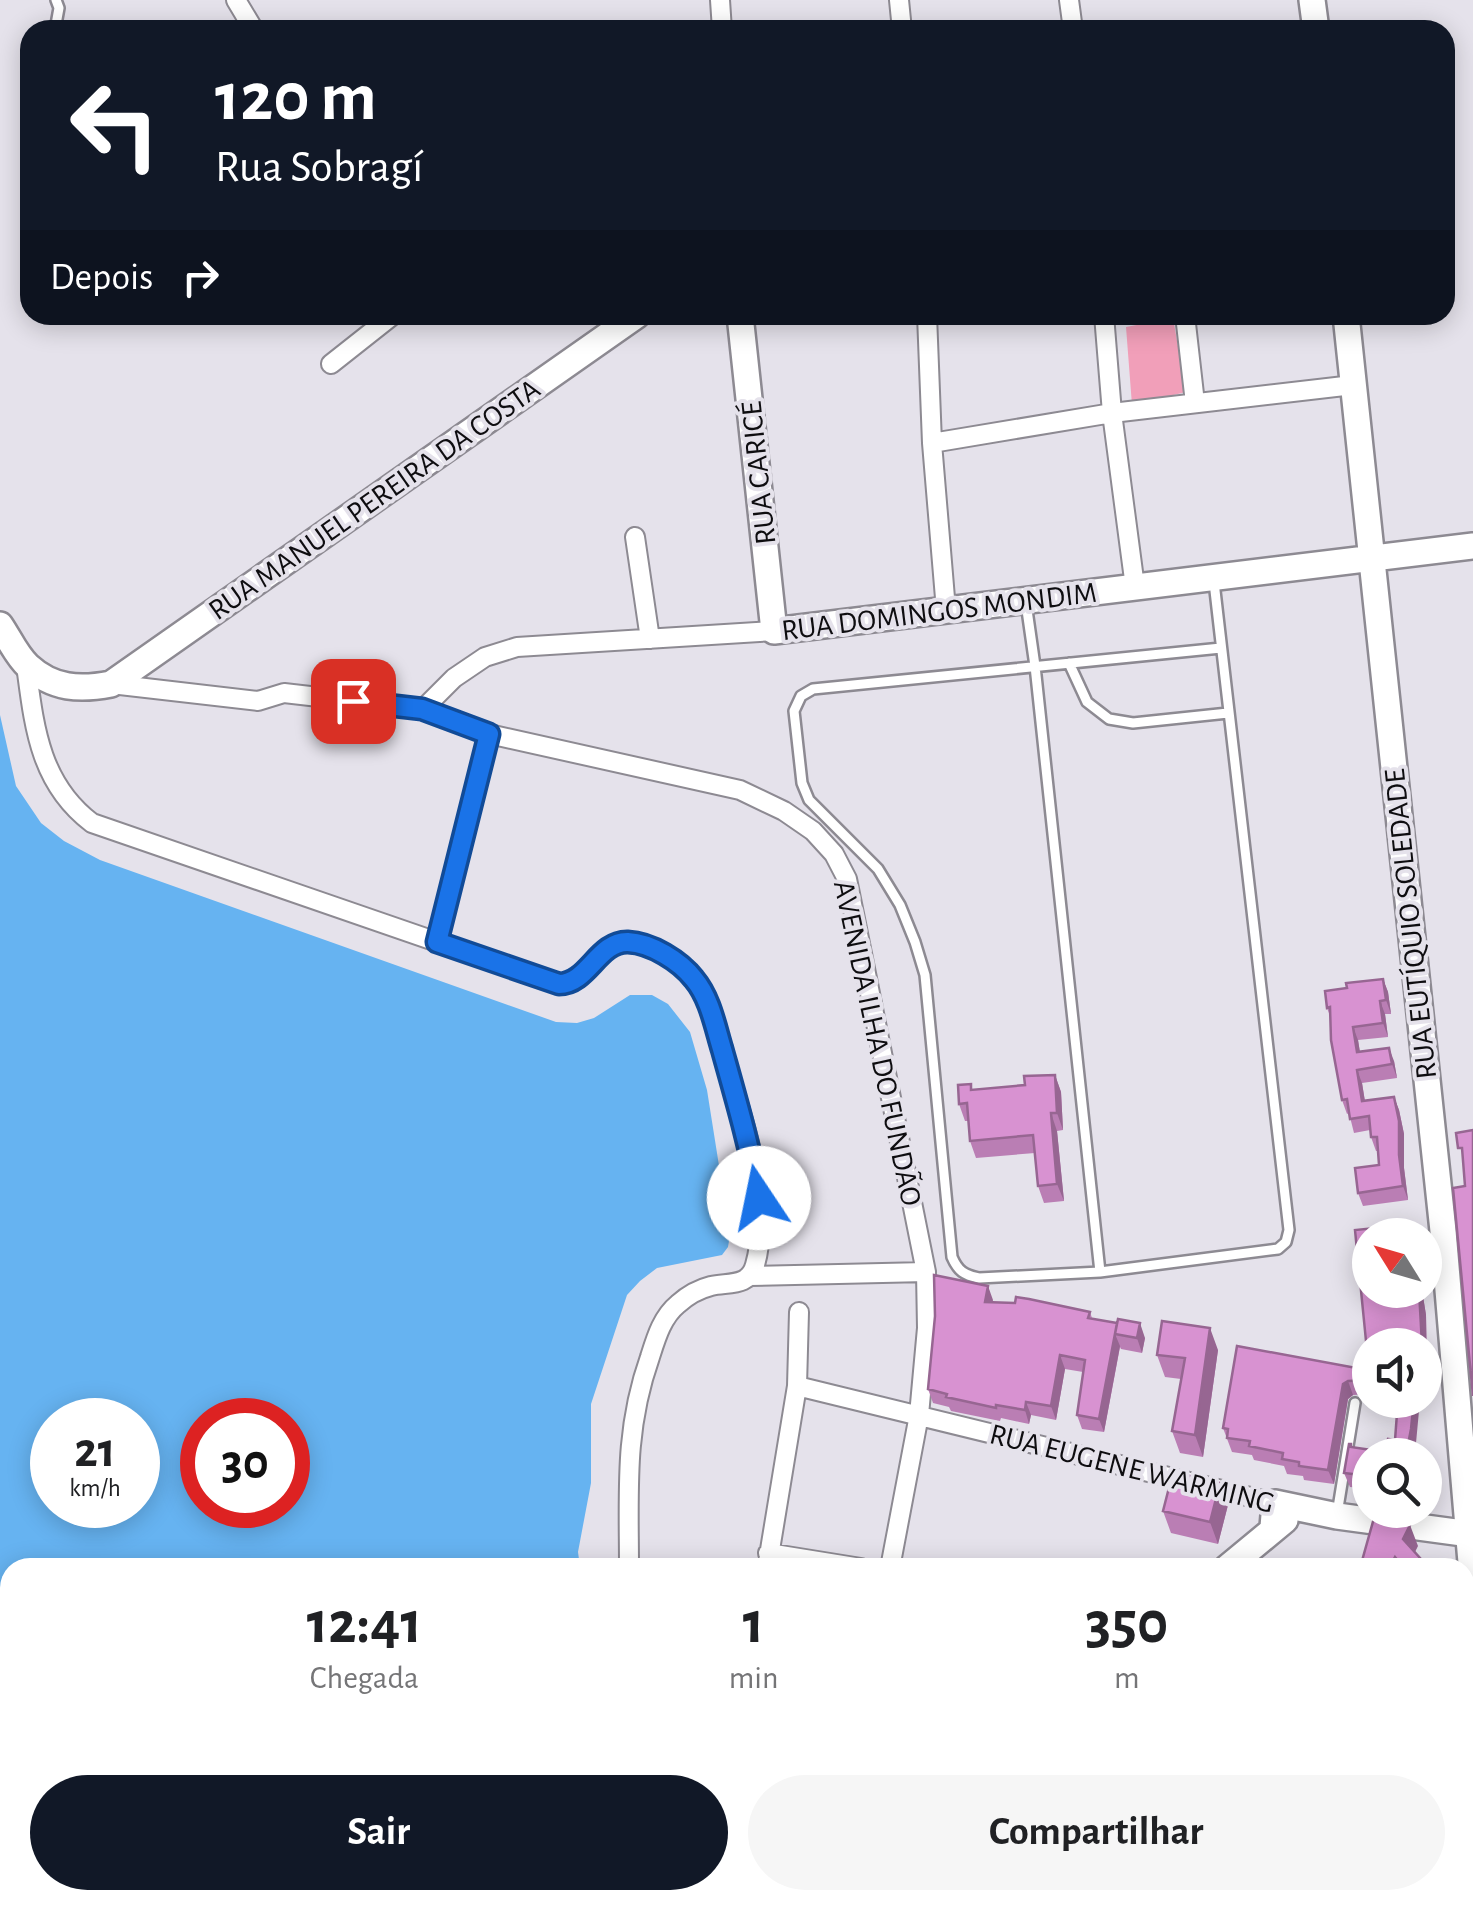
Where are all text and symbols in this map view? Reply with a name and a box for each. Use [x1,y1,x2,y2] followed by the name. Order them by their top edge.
[50,60,180,190] icon: left
[215,63,377,133] text: 120 m
[215,145,423,190] text: Rua Sobragí
[173,250,228,305] icon: right
[50,259,153,297] text: Depois
[203,374,546,626] street label: RUA MANUEL PEREIRA DA COSTA
[735,400,781,546] street label: RUA CARICÉ
[780,578,1098,646] street label: RUA DOMINGOS MONDIM
[311,659,396,744] pin
[326,674,381,729] icon: arrive
[1378,767,1442,1081] street label: RUA EUTÍQUIO SOLEDADE
[828,877,928,1209] street label: AVENIDA ILHA DO FUNDÃO
[707,1146,811,1250] position arrow
[1352,1218,1442,1308] north arrow
[1352,1218,1442,1528] map controls
[1352,1328,1442,1418] button: sound
[180,1398,310,1528] speed limit sign: 30
[986,1419,1277,1519] street label: RUA EUGENE WARMING
[74,1426,116,1476] text: 21
[1352,1438,1442,1528] button: search
[69,1476,121,1501] text: km/h
[307,1594,422,1654] text: 12:41
[743,1594,764,1654] text: 1
[1085,1594,1168,1654] text: 350
[310,1662,419,1694] text: Chegada
[729,1662,779,1694] text: min
[1114,1662,1140,1694] text: m
[30,1775,728,1890] button: Sair
[748,1775,1445,1890] button: Compartilhar

